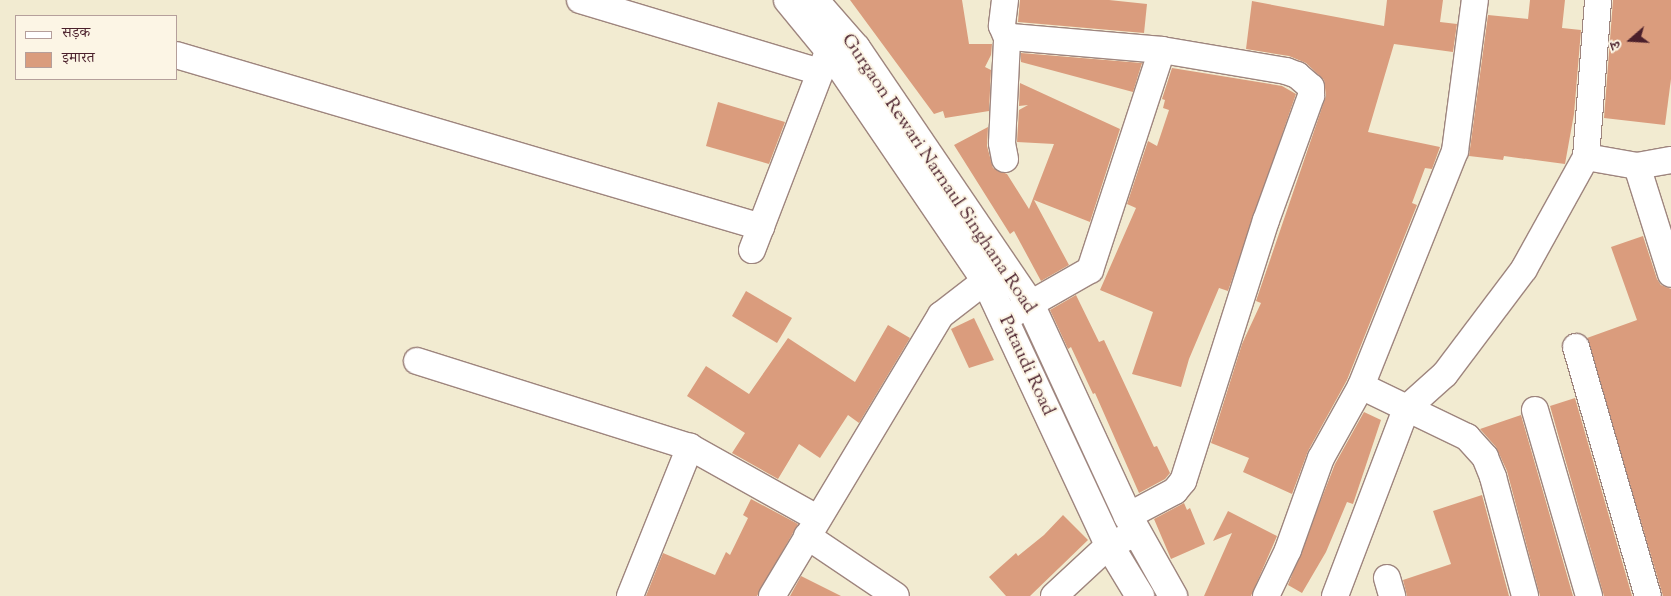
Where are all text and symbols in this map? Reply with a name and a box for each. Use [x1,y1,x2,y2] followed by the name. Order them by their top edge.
[15,15,178,80] legend
[1606,15,1656,65] north arrow
[62,23,90,44] text: सड़क
[836,30,1040,318] street label: Gurgaon Rewari Narnaul Singhana Road
[1606,38,1627,52] text: उ
[62,48,95,69] text: इमारत
[993,312,1059,420] street label: Pataudi Road

